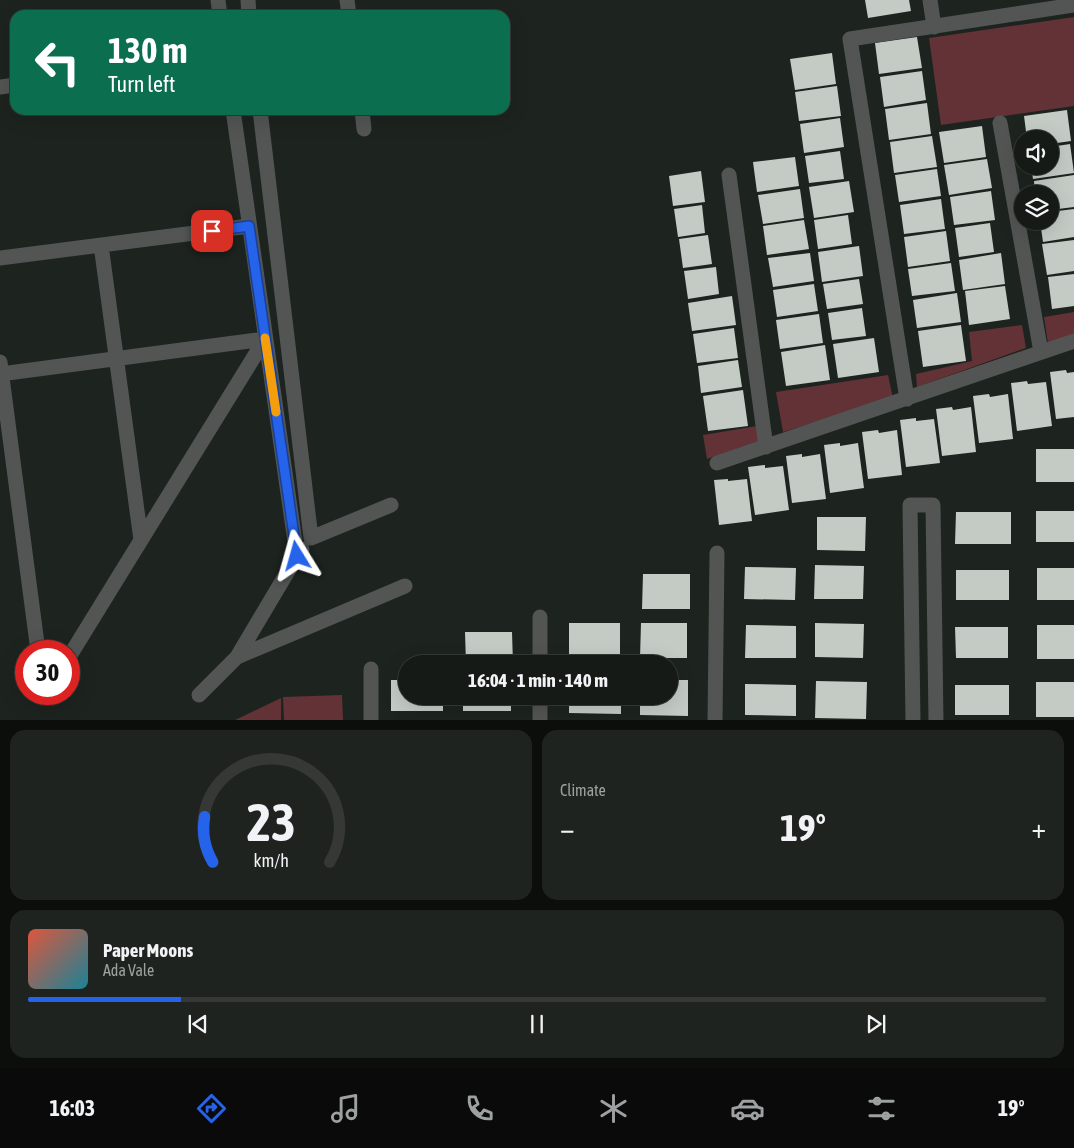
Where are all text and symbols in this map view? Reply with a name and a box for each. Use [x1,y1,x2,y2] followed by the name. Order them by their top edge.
[25,30,90,95] icon: left
[108,30,187,70] text: 130 m
[108,71,175,97] text: Turn left
[1014,130,1059,230] map controls
[1014,130,1059,175] button: sound
[1014,185,1059,230] button: layers
[191,210,233,252] pin
[198,217,226,245] icon: arrive
[270,529,322,581] position arrow
[15,640,80,705] speed limit sign: 30
[468,669,608,691] text: 16:04 · 1 min · 140 m
[560,781,606,799] text: Climate
[247,792,295,852] text: 23
[780,806,826,849] text: 19°
[560,812,575,844] text: −
[1031,812,1046,844] text: +
[253,850,289,871] text: km/h
[103,939,193,961] text: Paper Moons
[103,961,154,979] text: Ada Vale
[184,1010,212,1038] icon: previous
[523,1010,551,1038] icon: pause
[862,1010,890,1038] icon: next
[194,1091,229,1126] icon: directions
[328,1091,363,1126] icon: music
[462,1091,497,1126] icon: phone
[596,1091,631,1126] icon: climate
[730,1091,765,1126] icon: car
[864,1091,899,1126] icon: filters
[49,1095,95,1121] text: 16:03
[998,1095,1025,1121] text: 19°

